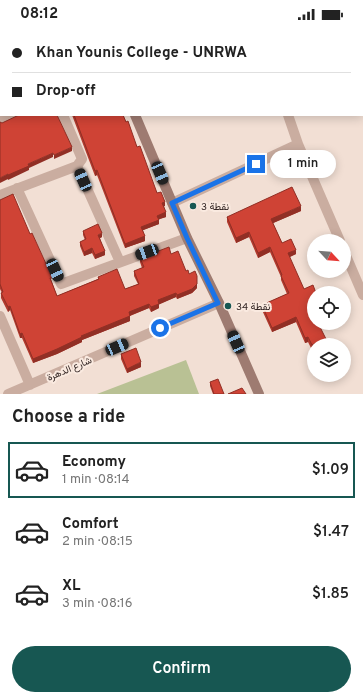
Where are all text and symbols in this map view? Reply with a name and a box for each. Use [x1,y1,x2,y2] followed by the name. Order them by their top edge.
[20,5,58,24] text: 08:12
[36,44,247,63] text: Khan Younis College - UNRWA
[36,82,96,101] text: Drop-off
[270,150,336,178] callout: 1 min
[247,155,265,173] route end
[288,156,318,172] text: 1 min
[150,160,170,186] car
[73,167,93,193] car
[188,201,198,211] marker: نقطة 3
[201,201,229,214] place label: نقطة 3
[307,234,351,278] north arrow
[307,234,351,382] map controls
[134,242,160,262] car
[44,257,66,283] car
[307,286,351,330] button: locate
[223,301,233,311] marker: نقطة 34
[236,301,270,314] place label: نقطة 34
[151,319,169,337] route start
[226,329,246,355] car
[104,337,130,357] car
[307,338,351,382] button: layers
[45,354,94,385] street label: شارع الدهرة
[12,406,125,429] text: Choose a ride
[14,452,50,488] icon: car
[62,453,126,472] text: Economy
[312,461,349,480] text: $1.09
[62,472,130,488] text: 1 min · 08:14
[14,514,50,550] icon: car
[62,515,119,534] text: Comfort
[313,523,349,542] text: $1.47
[62,534,133,550] text: 2 min · 08:15
[14,576,50,612] icon: car
[62,577,80,596] text: XL
[312,585,349,604] text: $1.85
[62,596,132,612] text: 3 min · 08:16
[12,646,351,692] button: Confirm

